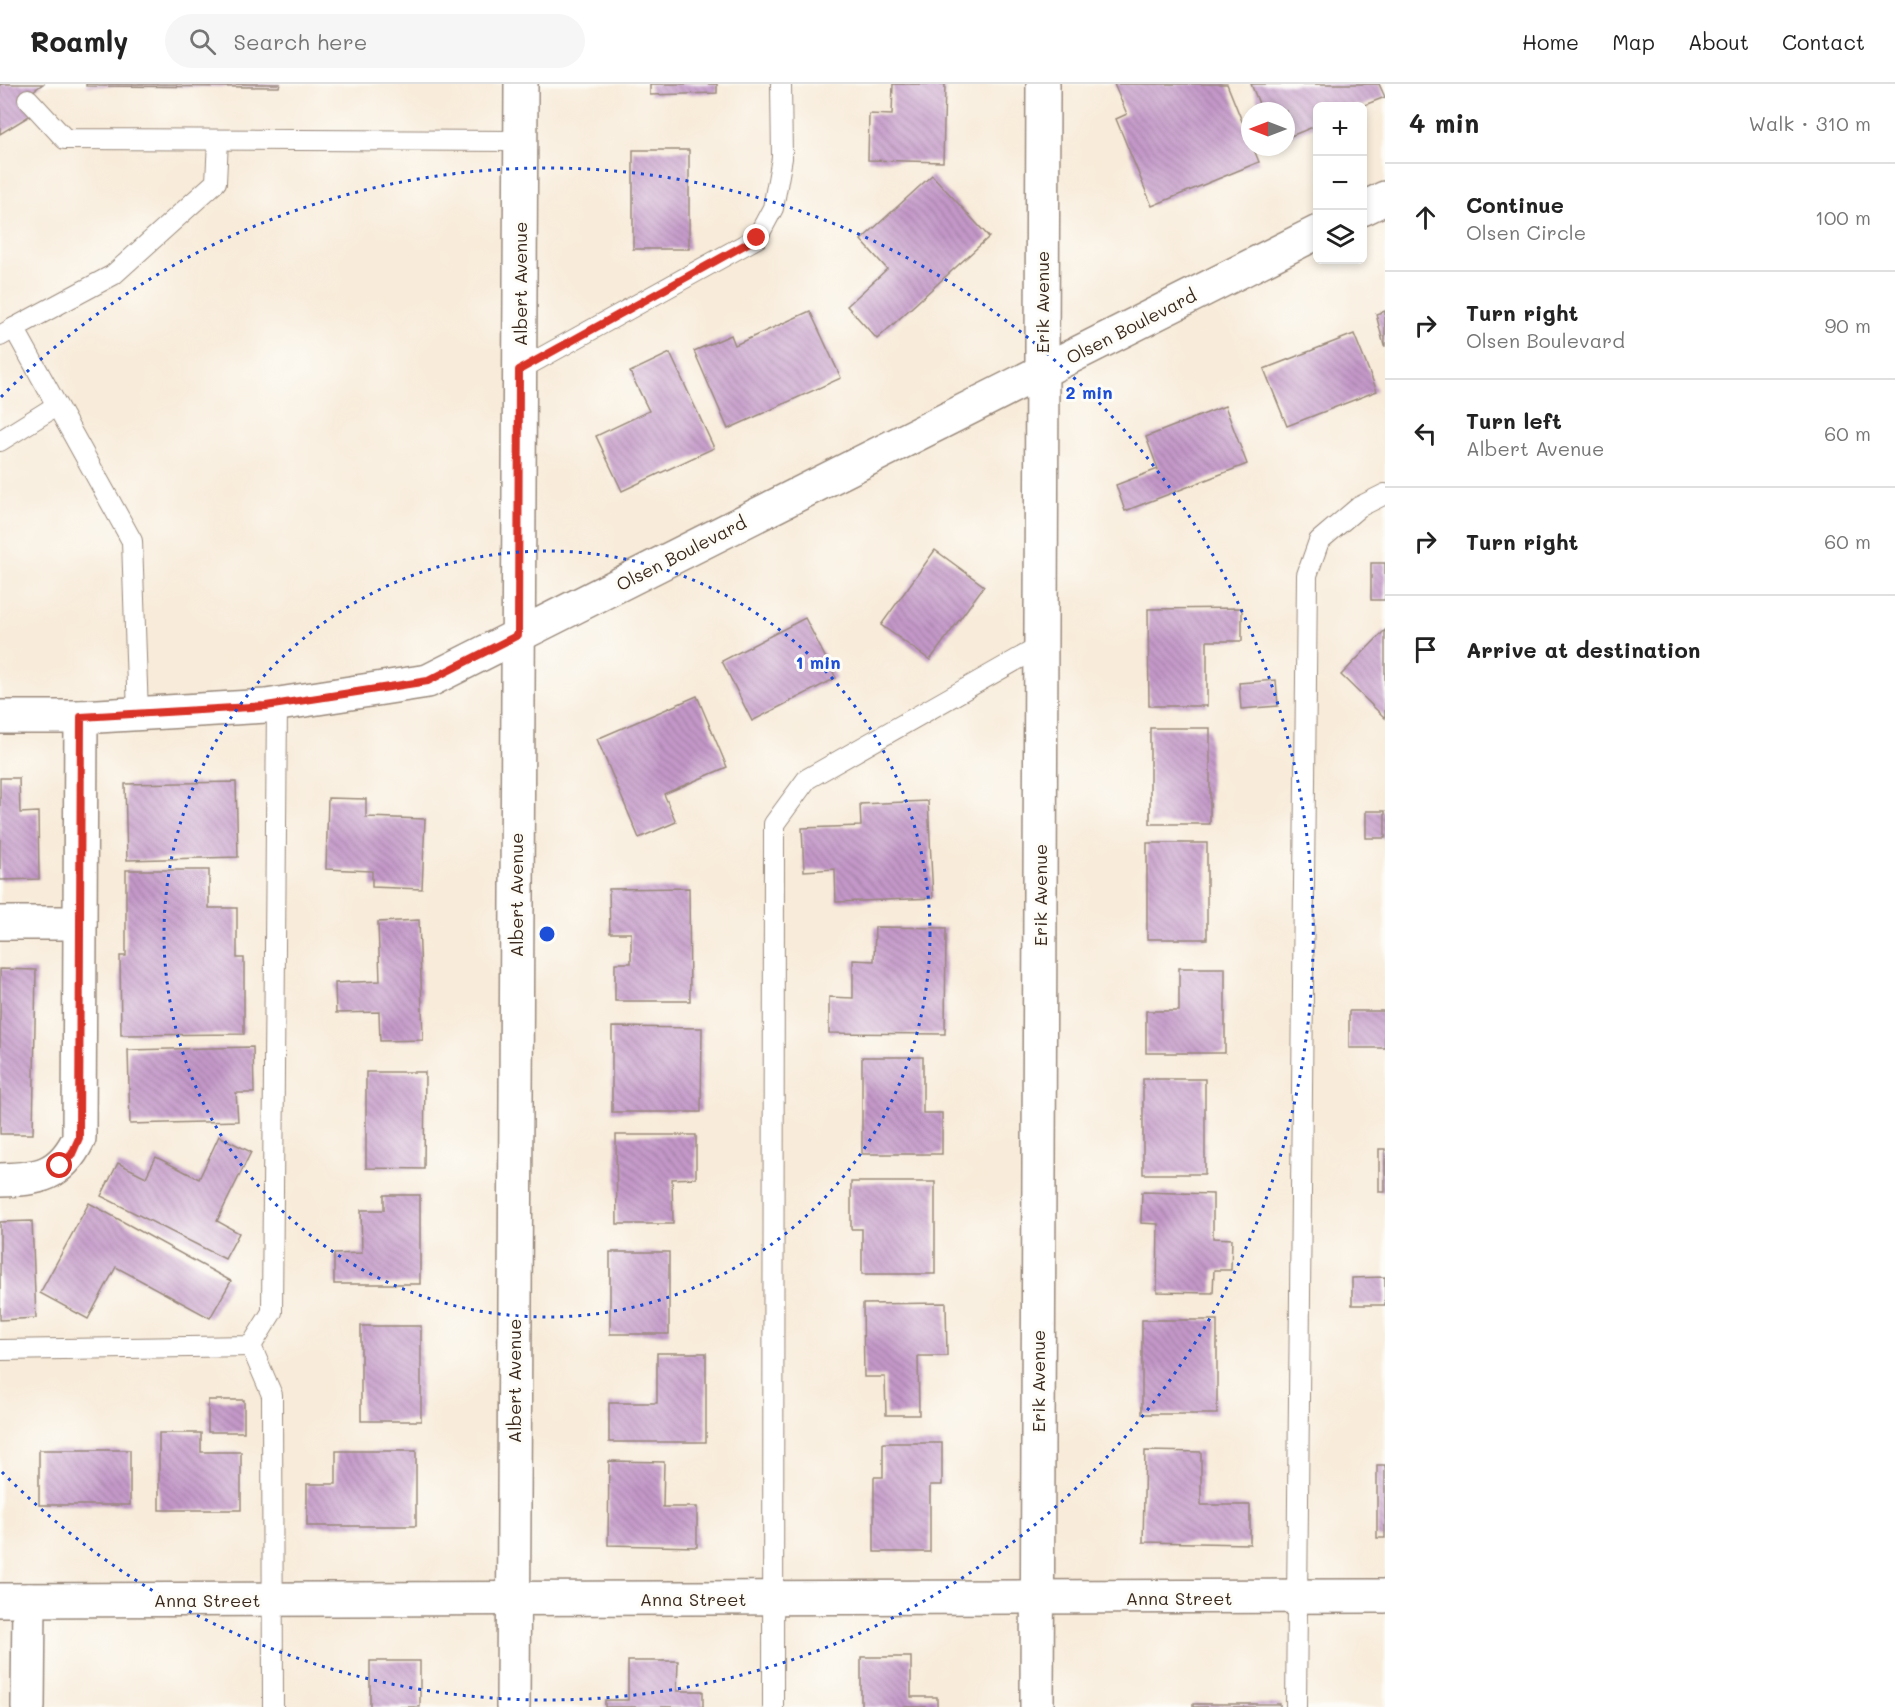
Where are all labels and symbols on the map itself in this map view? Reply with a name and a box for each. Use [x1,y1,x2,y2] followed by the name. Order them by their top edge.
[1241,102,1295,156] north arrow
[508,222,532,346] street label: Albert Avenue
[743,224,769,250] route end
[1030,251,1054,353] street label: Erik Avenue
[1062,283,1200,369] street label: Olsen Boulevard
[1065,380,1113,404] text: 2 min
[612,510,750,596] street label: Olsen Boulevard
[795,650,841,674] text: 1 min
[504,833,528,957] street label: Albert Avenue
[1028,844,1052,946] street label: Erik Avenue
[537,924,557,944] centre of rings
[46,1152,72,1178] route start
[502,1319,526,1443] street label: Albert Avenue
[1026,1330,1050,1432] street label: Erik Avenue
[1126,1586,1232,1610] street label: Anna Street
[640,1587,746,1611] street label: Anna Street
[154,1588,260,1612] street label: Anna Street

